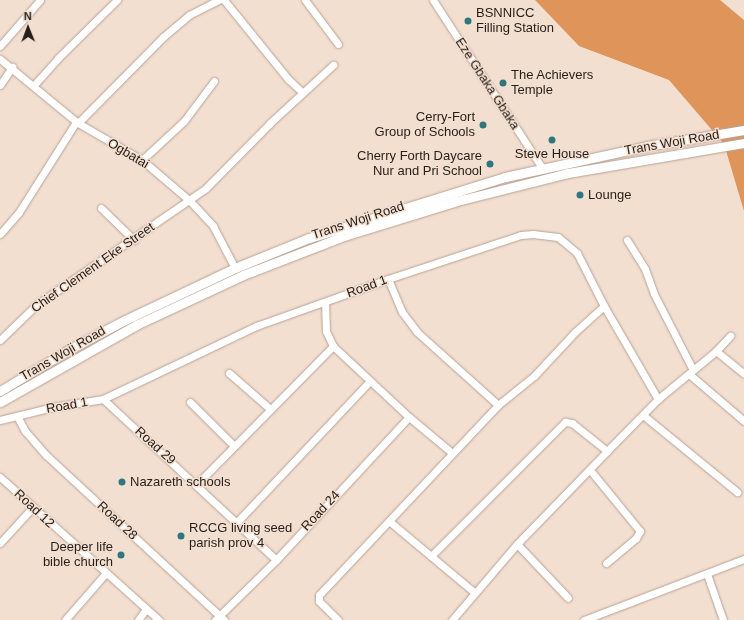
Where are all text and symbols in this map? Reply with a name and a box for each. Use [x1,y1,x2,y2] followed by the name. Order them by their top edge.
[476,6,554,37] place label: BSNNICC Filling Station
[8,8,48,48] north arrow
[24,10,32,22] text: N
[463,16,473,26] marker: BSNNICC Filling Station
[452,35,522,133] street label: Eze Gbaka Gbaka
[511,68,594,99] place label: The Achievers Temple
[498,78,508,88] marker: The Achievers Temple
[375,110,475,141] place label: Cerry-Fort Group of Schools
[478,120,488,130] marker: Cerry-Fort Group of Schools
[623,127,721,159] street label: Trans Woji Road
[547,135,557,145] marker: Steve House
[104,136,152,172] street label: Ogbatai
[515,146,589,162] place label: Steve House
[357,149,482,180] place label: Cherry Forth Daycare Nur and Pri School
[485,159,495,169] marker: Cherry Forth Daycare Nur and Pri School
[588,187,631,203] place label: Lounge
[575,190,585,200] marker: Lounge
[310,199,406,243] street label: Trans Woji Road
[28,220,158,316] street label: Chief Clement Eke Street
[345,273,389,301] street label: Road 1
[17,323,109,385] street label: Trans Woji Road
[45,395,89,417] street label: Road 1
[132,424,178,468] street label: Road 29
[130,474,230,490] place label: Nazareth schools
[117,477,127,487] marker: Nazareth schools
[11,487,57,531] street label: Road 12
[299,488,343,534] street label: Road 24
[94,499,140,543] street label: Road 28
[189,521,292,552] place label: RCCG living seed parish prov 4
[176,531,186,541] marker: RCCG living seed parish prov 4
[43,540,113,571] place label: Deeper life bible church
[116,550,126,560] marker: Deeper life bible church

